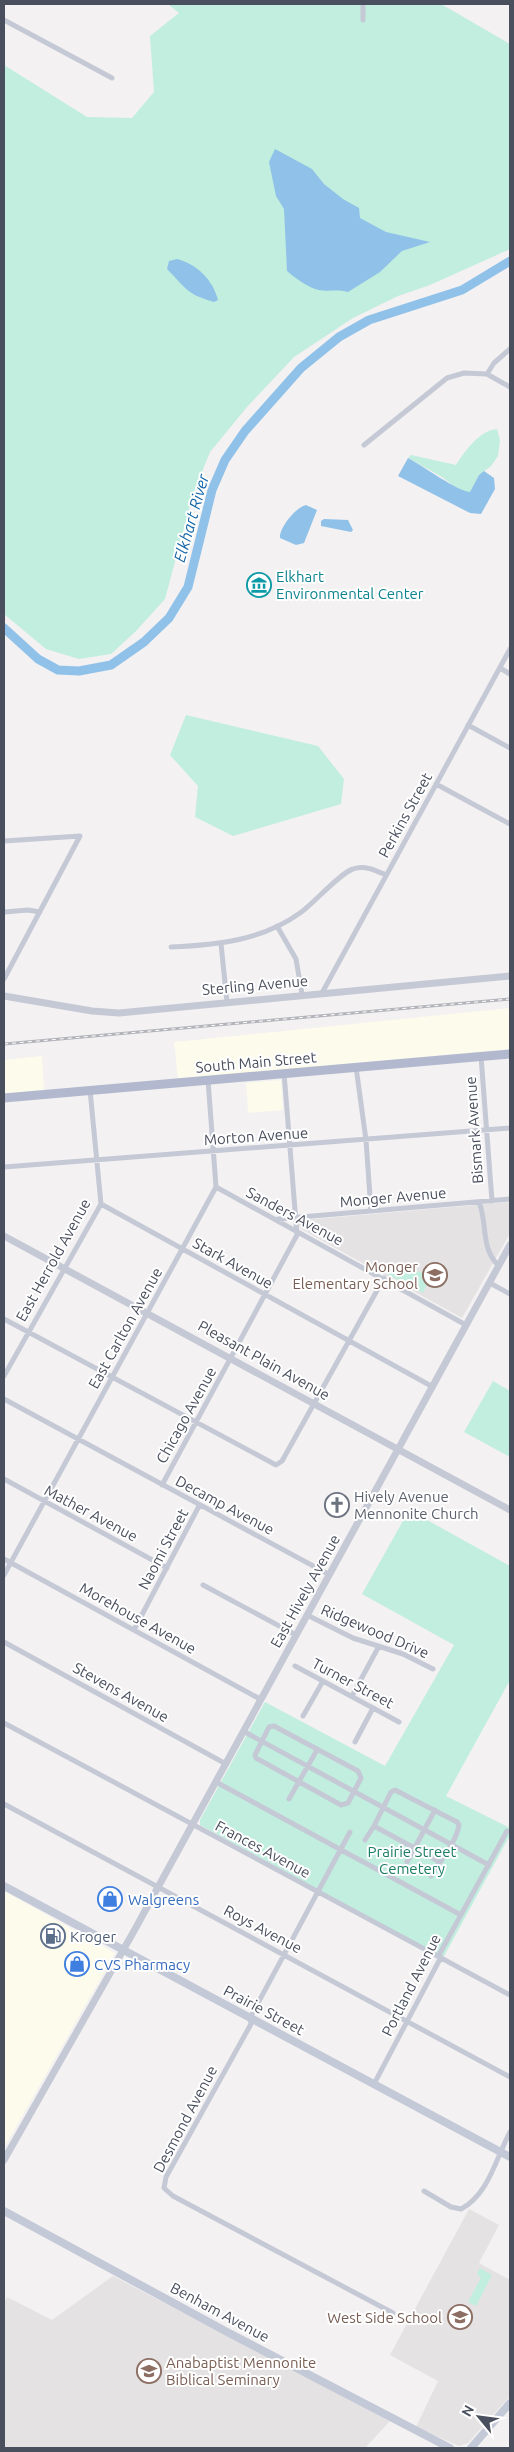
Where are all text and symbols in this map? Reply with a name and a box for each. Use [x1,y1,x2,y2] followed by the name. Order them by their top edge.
[170,471,212,564] water label: Elkhart River
[276,568,424,602] place label: Elkhart Environmental Center
[246,572,272,598] museum icon: Elkhart Environmental Center
[375,770,435,860] street label: Perkins Street
[201,972,309,998] street label: Sterling Avenue
[195,1048,317,1076] street label: South Main Street
[462,1076,486,1184] street label: Bismark Avenue
[203,1124,309,1148] street label: Morton Avenue
[244,1183,346,1249] street label: Sanders Avenue
[339,1184,447,1210] street label: Monger Avenue
[12,1196,94,1324] street label: East Herrold Avenue
[190,1234,276,1292] street label: Stark Avenue
[292,1258,418,1292] place label: Monger Elementary School
[422,1262,448,1288] school or university icon: Monger Elementary School
[85,1265,165,1391] street label: East Carlton Avenue
[195,1317,333,1403] street label: Pleasant Plain Avenue
[153,1364,219,1466] street label: Chicago Avenue
[173,1472,277,1538] street label: Decamp Avenue
[41,1481,141,1545] street label: Mather Avenue
[354,1488,479,1522] place label: Hively Avenue Mennonite Church
[324,1492,350,1518] church icon: Hively Avenue Mennonite Church
[135,1506,191,1592] street label: Naomi Street
[267,1531,343,1651] street label: East Hively Avenue
[77,1579,199,1657] street label: Morehouse Avenue
[319,1601,431,1661] street label: Ridgewood Drive
[309,1654,397,1712] street label: Turner Street
[70,1659,172,1725] street label: Stevens Avenue
[213,1817,313,1881] street label: Frances Avenue
[368,1843,457,1877] park label: Prairie Street Cemetery
[97,1886,123,1912] shop icon: Walgreens
[128,1891,199,1908] place label: Walgreens
[221,1901,305,1957] street label: Roys Avenue
[40,1923,66,1949] fuel station icon: Kroger
[70,1928,116,1945] place label: Kroger
[378,1931,444,2039] street label: Portland Avenue
[64,1951,90,1977] shop icon: CVS Pharmacy
[94,1956,190,1973] place label: CVS Pharmacy
[221,1982,307,2038] street label: Prairie Street
[150,2063,220,2175] street label: Desmond Avenue
[168,2279,272,2345] street label: Benham Avenue
[447,2304,473,2330] school or university icon: West Side School
[327,2309,442,2326] place label: West Side School
[166,2354,316,2388] place label: Anabaptist Mennonite Biblical Seminary
[136,2358,162,2384] school or university icon: Anabaptist Mennonite Biblical Seminary
[454,2392,504,2442] north arrow
[458,2402,477,2419] text: N

